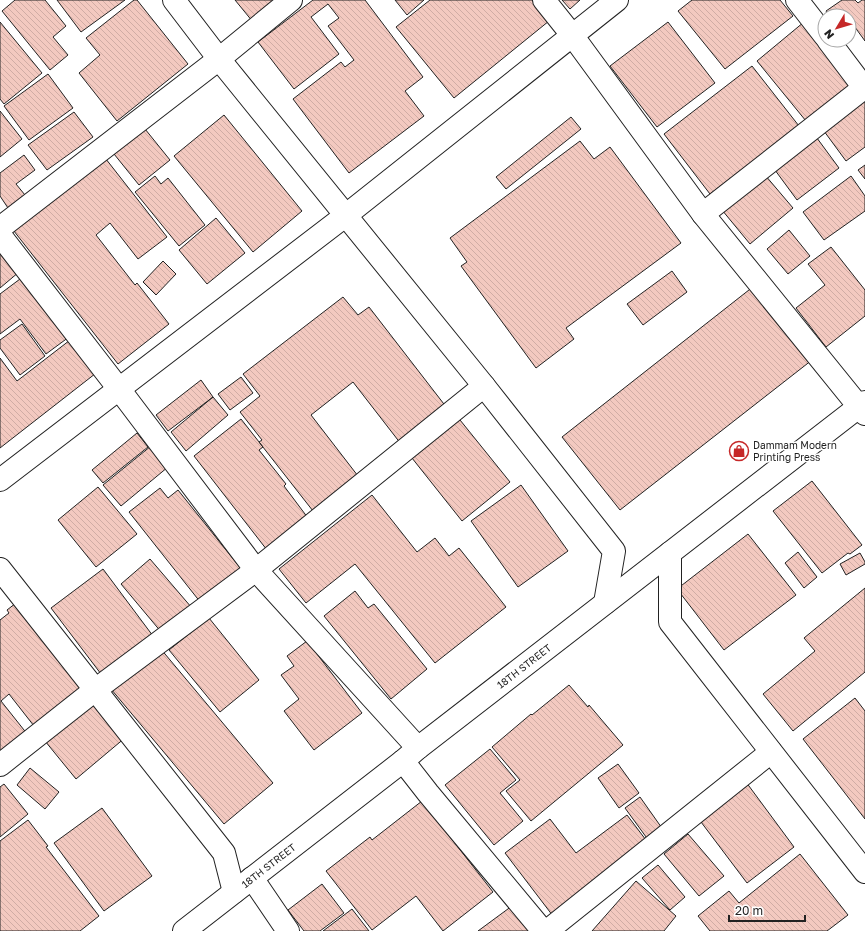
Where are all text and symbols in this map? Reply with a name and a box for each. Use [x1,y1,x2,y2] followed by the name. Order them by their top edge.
[817,8,857,48] north arrow
[821,27,836,42] text: N
[753,439,837,463] place label: Dammam Modern Printing Press
[728,440,750,462] shop icon: Dammam Modern Printing Press
[494,641,553,691] street label: 18TH STREET
[239,841,298,890] street label: 18TH STREET
[729,897,805,923] scale bar
[735,903,763,918] text: 20 m

